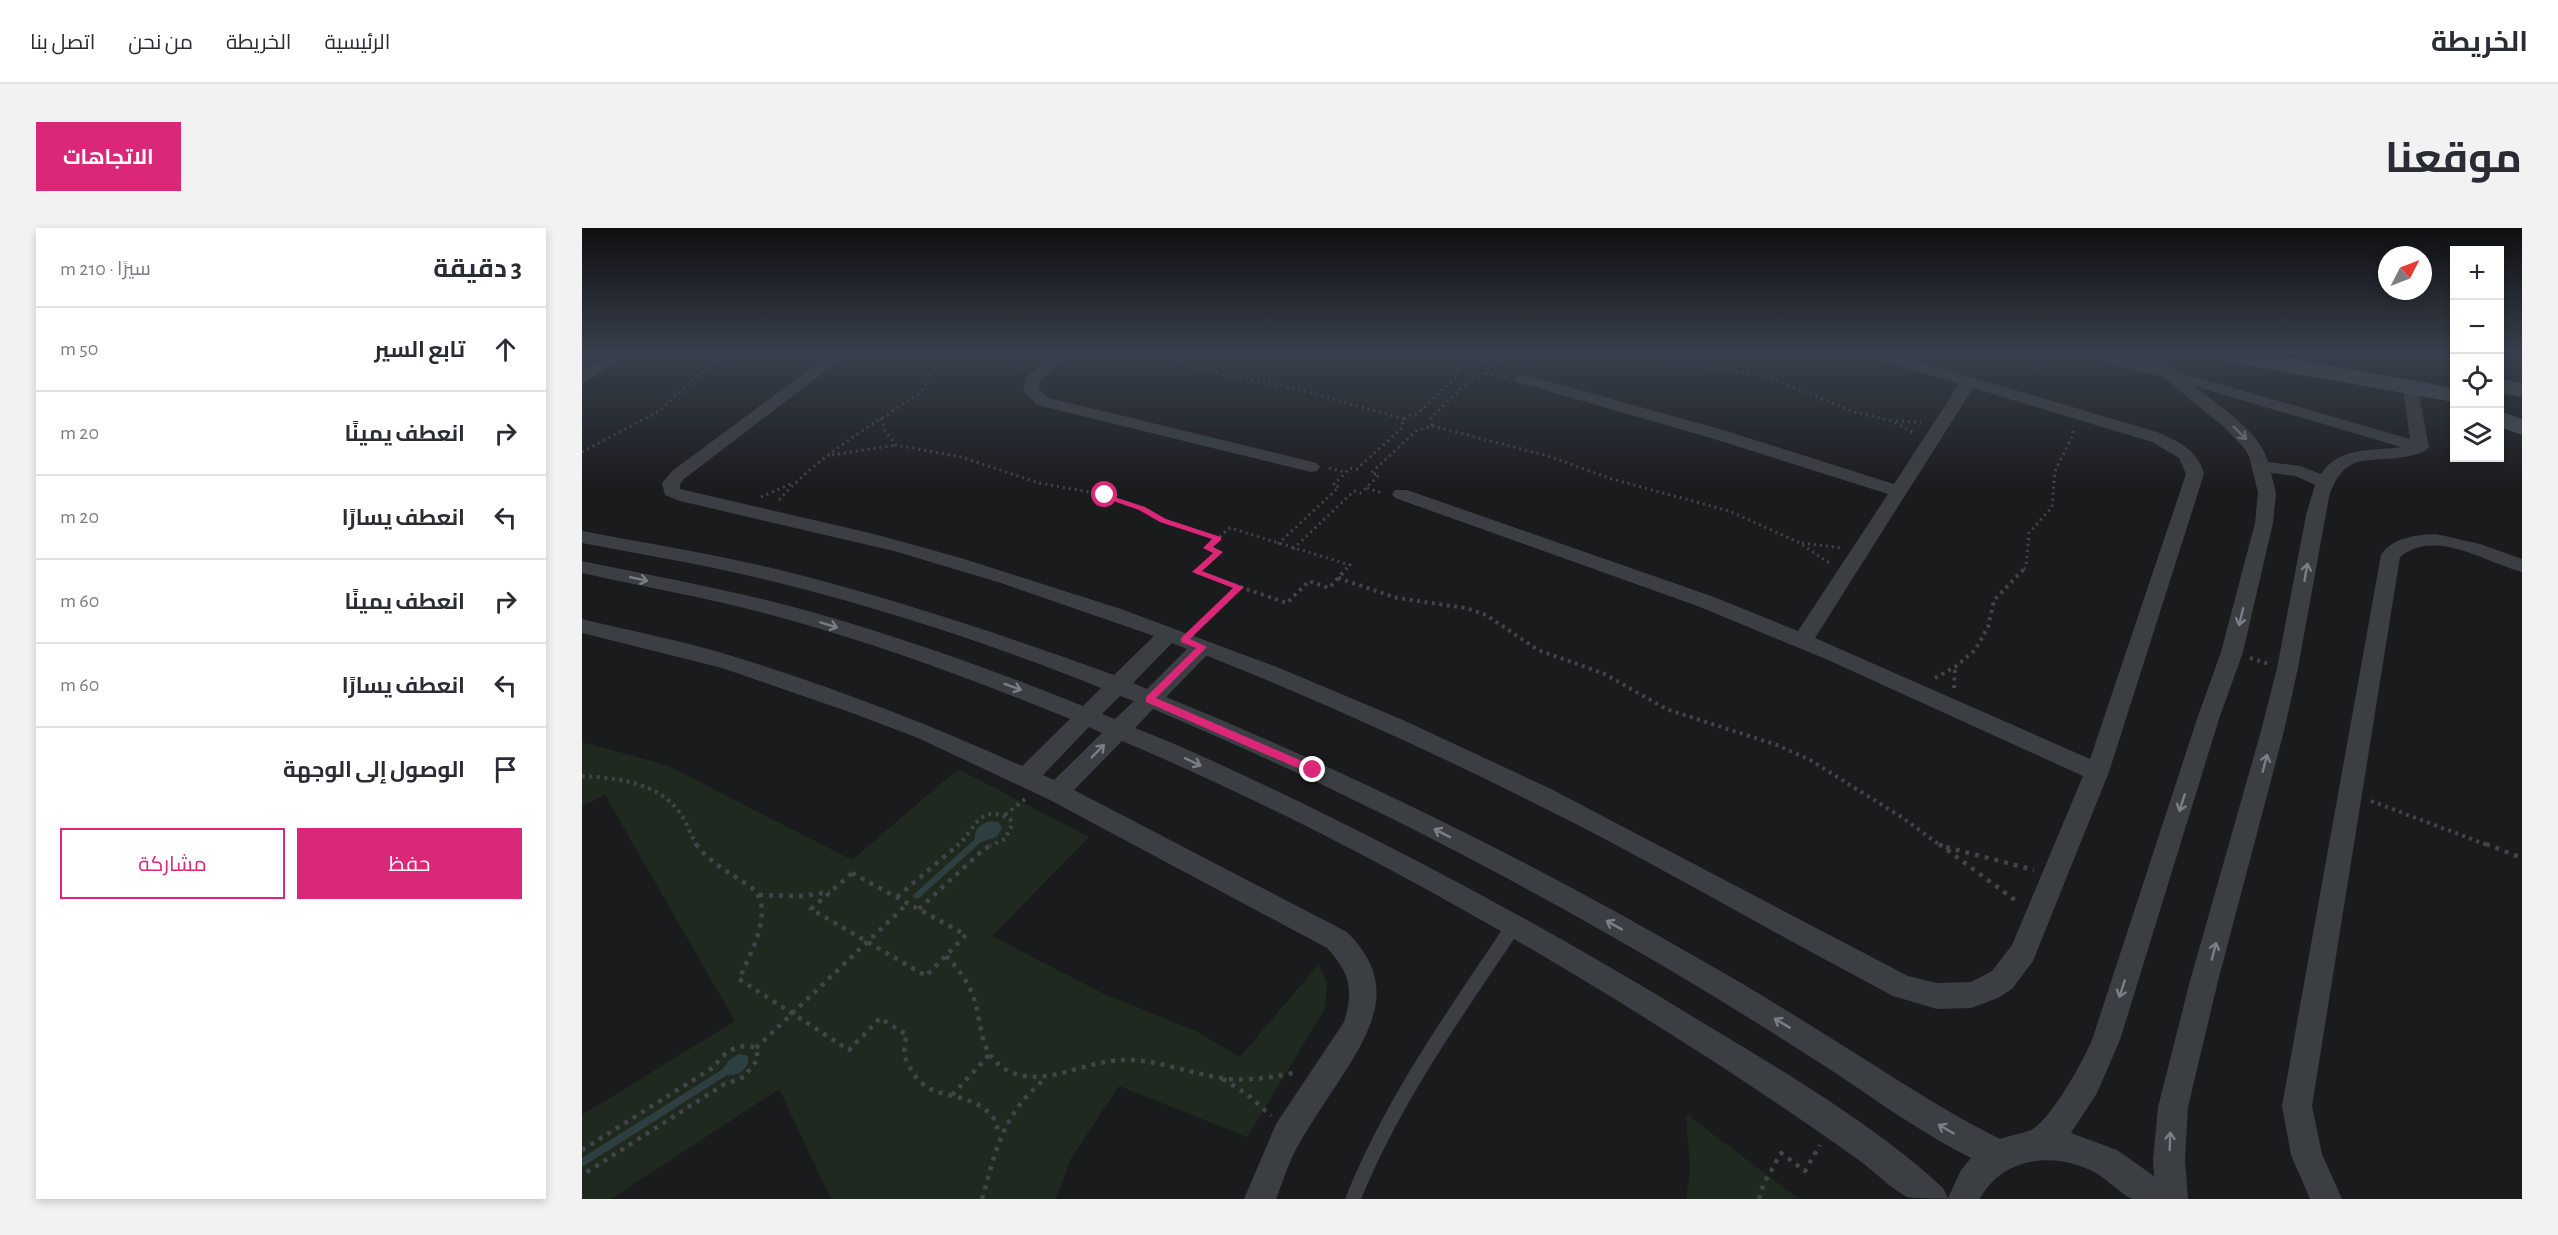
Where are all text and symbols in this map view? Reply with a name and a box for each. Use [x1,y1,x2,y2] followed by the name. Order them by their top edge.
[2431,29,2528,57] text: الخريطة
[30,32,95,53] text: اتصل بنا
[128,32,193,53] text: من نحن
[226,32,291,53] text: الخريطة
[324,32,390,53] text: الرئيسية
[36,122,181,191] button: الاتجاهات
[2385,138,2522,180] text: موقعنا
[2378,246,2432,300] north arrow
[2450,246,2504,462] map controls
[2450,246,2504,300] button: +
[433,256,522,282] text: 3 دقيقة
[60,259,151,279] text: سيرًا · 210 m
[2450,300,2504,354] button: −
[489,333,522,366] icon: ahead
[60,339,98,359] text: 50 m
[374,339,465,361] text: تابع السير
[2450,354,2504,408] button: locate
[2450,408,2504,462] button: layers
[489,417,522,450] icon: right
[60,423,99,443] text: 20 m
[344,423,465,445] text: انعطف يمينًا
[2232,425,2247,440] one-way arrow
[1091,481,1117,507] route start
[489,501,522,534] icon: left
[60,507,99,527] text: 20 m
[342,507,465,529] text: انعطف يسارًا
[2301,563,2312,583] one-way arrow
[629,574,649,585] one-way arrow
[489,585,522,618] icon: right
[60,591,99,611] text: 60 m
[344,591,465,613] text: انعطف يمينًا
[2234,608,2246,627] one-way arrow
[819,620,838,631] one-way arrow
[489,669,522,702] icon: left
[60,675,99,695] text: 60 m
[342,675,465,697] text: انعطف يسارًا
[1004,682,1022,693] one-way arrow
[1091,743,1106,758] one-way arrow
[489,753,522,786] icon: arrive
[2260,754,2271,773] one-way arrow
[1299,756,1325,782] route end
[1184,757,1202,768] one-way arrow
[283,759,465,781] text: الوصول إلى الوجهة
[2175,793,2186,812] one-way arrow
[1433,827,1451,839] one-way arrow
[60,828,285,899] button: مشاركة
[297,828,522,899] button: حفظ
[1606,918,1623,930] one-way arrow
[2209,942,2220,961] one-way arrow
[2116,979,2127,998] one-way arrow
[1774,1017,1791,1029] one-way arrow
[1938,1122,1955,1134] one-way arrow
[2164,1131,2176,1151] one-way arrow

